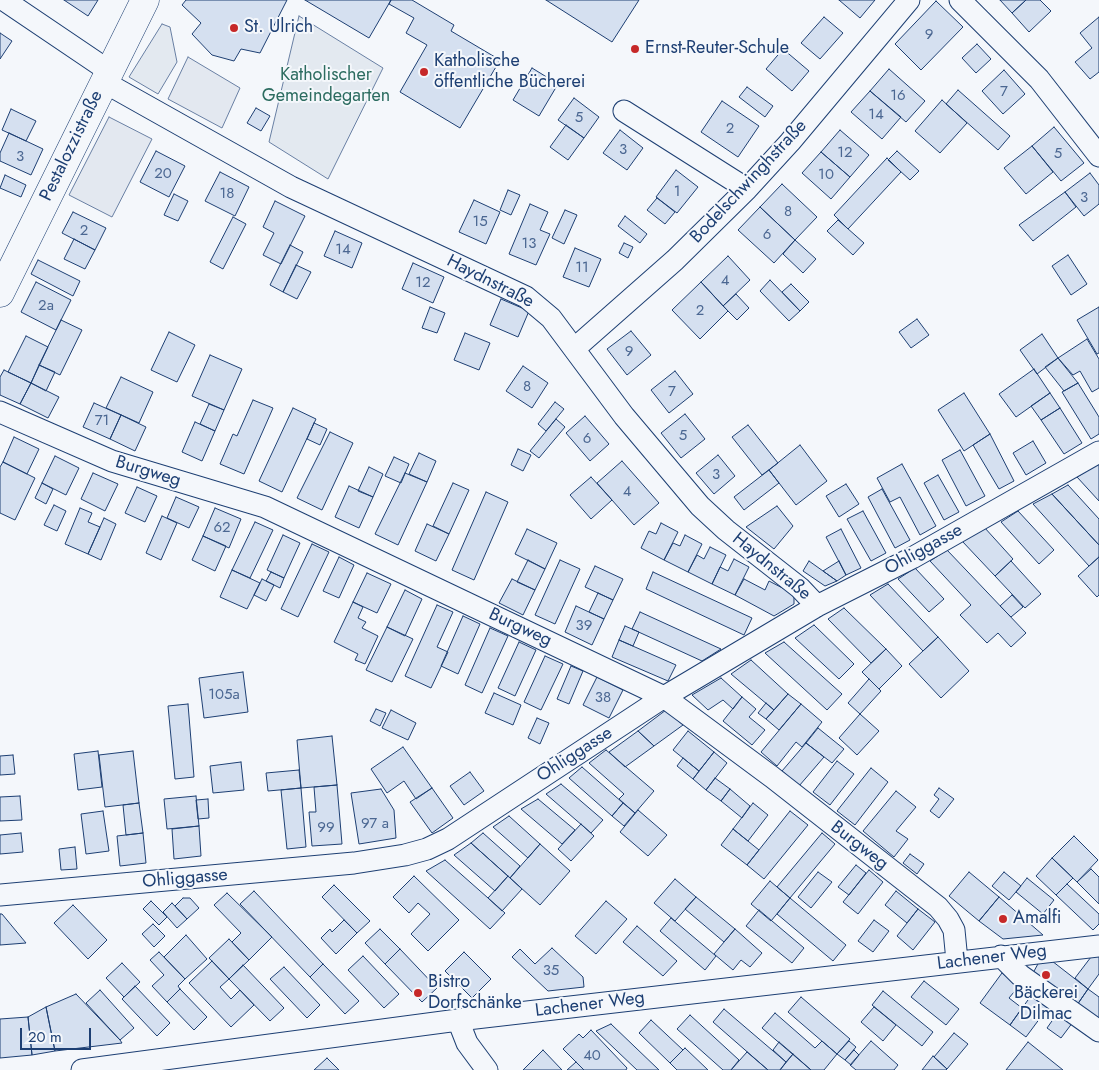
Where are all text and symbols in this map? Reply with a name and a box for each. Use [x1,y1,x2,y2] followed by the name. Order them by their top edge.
[244,17,313,39] place label: St. Ulrich
[228,22,240,34] marker: St. Ulrich
[925,26,933,44] house number: 9
[645,38,789,60] place label: Ernst-Reuter-Schule
[629,43,641,55] marker: Ernst-Reuter-Schule
[434,51,585,94] place label: Katholische öffentliche Bücherei
[262,65,390,108] park label: Katholischer Gemeindegarten
[418,66,430,78] marker: Katholische öffentliche Bücherei
[1000,83,1008,101] house number: 7
[36,87,108,205] street label: Pestalozzistraße
[890,87,906,105] house number: 16
[868,106,884,124] house number: 14
[575,109,583,127] house number: 5
[686,116,812,248] street label: Bodelschwinghstraße
[726,120,734,138] house number: 2
[619,141,627,159] house number: 3
[837,144,853,162] house number: 12
[1054,145,1062,163] house number: 5
[16,148,24,166] house number: 3
[154,165,172,183] house number: 20
[818,166,834,184] house number: 10
[674,183,680,201] house number: 1
[220,185,234,203] house number: 18
[1080,189,1088,207] house number: 3
[784,203,792,221] house number: 8
[472,213,488,231] house number: 15
[80,222,88,240] house number: 2
[763,226,771,244] house number: 6
[522,235,536,253] house number: 13
[335,241,351,259] house number: 14
[443,251,537,313] street label: Haydnstraße
[575,259,589,277] house number: 11
[721,272,729,290] house number: 4
[415,274,431,292] house number: 12
[38,297,54,315] house number: 2a
[696,302,704,320] house number: 2
[625,343,633,361] house number: 9
[523,378,531,396] house number: 8
[668,383,676,401] house number: 7
[95,412,109,430] house number: 71
[679,427,687,445] house number: 5
[583,430,591,448] house number: 6
[113,452,183,492] street label: Burgweg
[712,466,720,484] house number: 3
[623,483,631,501] house number: 4
[213,519,231,537] house number: 62
[881,520,967,580] street label: Ohliggasse
[727,529,815,605] street label: Haydnstraße
[485,604,555,652] street label: Burgweg
[576,617,592,635] house number: 39
[208,686,240,704] house number: 105a
[595,689,611,707] house number: 38
[533,723,617,787] street label: Ohliggasse
[361,815,389,833] house number: 97 a
[826,817,892,875] street label: Burgweg
[317,819,335,837] house number: 99
[141,865,229,893] street label: Ohliggasse
[1013,908,1062,930] place label: Amalfi
[997,913,1009,925] marker: Amalfi
[936,941,1048,975] street label: Lachener Weg
[543,962,559,980] house number: 35
[1040,969,1052,981] marker: Bäckerei Dilmac
[428,972,522,1014] place label: Bistro Dorfschänke
[1014,983,1078,1026] place label: Bäckerei Dilmac
[412,987,424,999] marker: Bistro Dorfschänke
[534,988,646,1022] street label: Lachener Weg
[22,1018,94,1050] scale bar
[28,1026,62,1048] text: 20 m
[583,1047,601,1065] house number: 40

